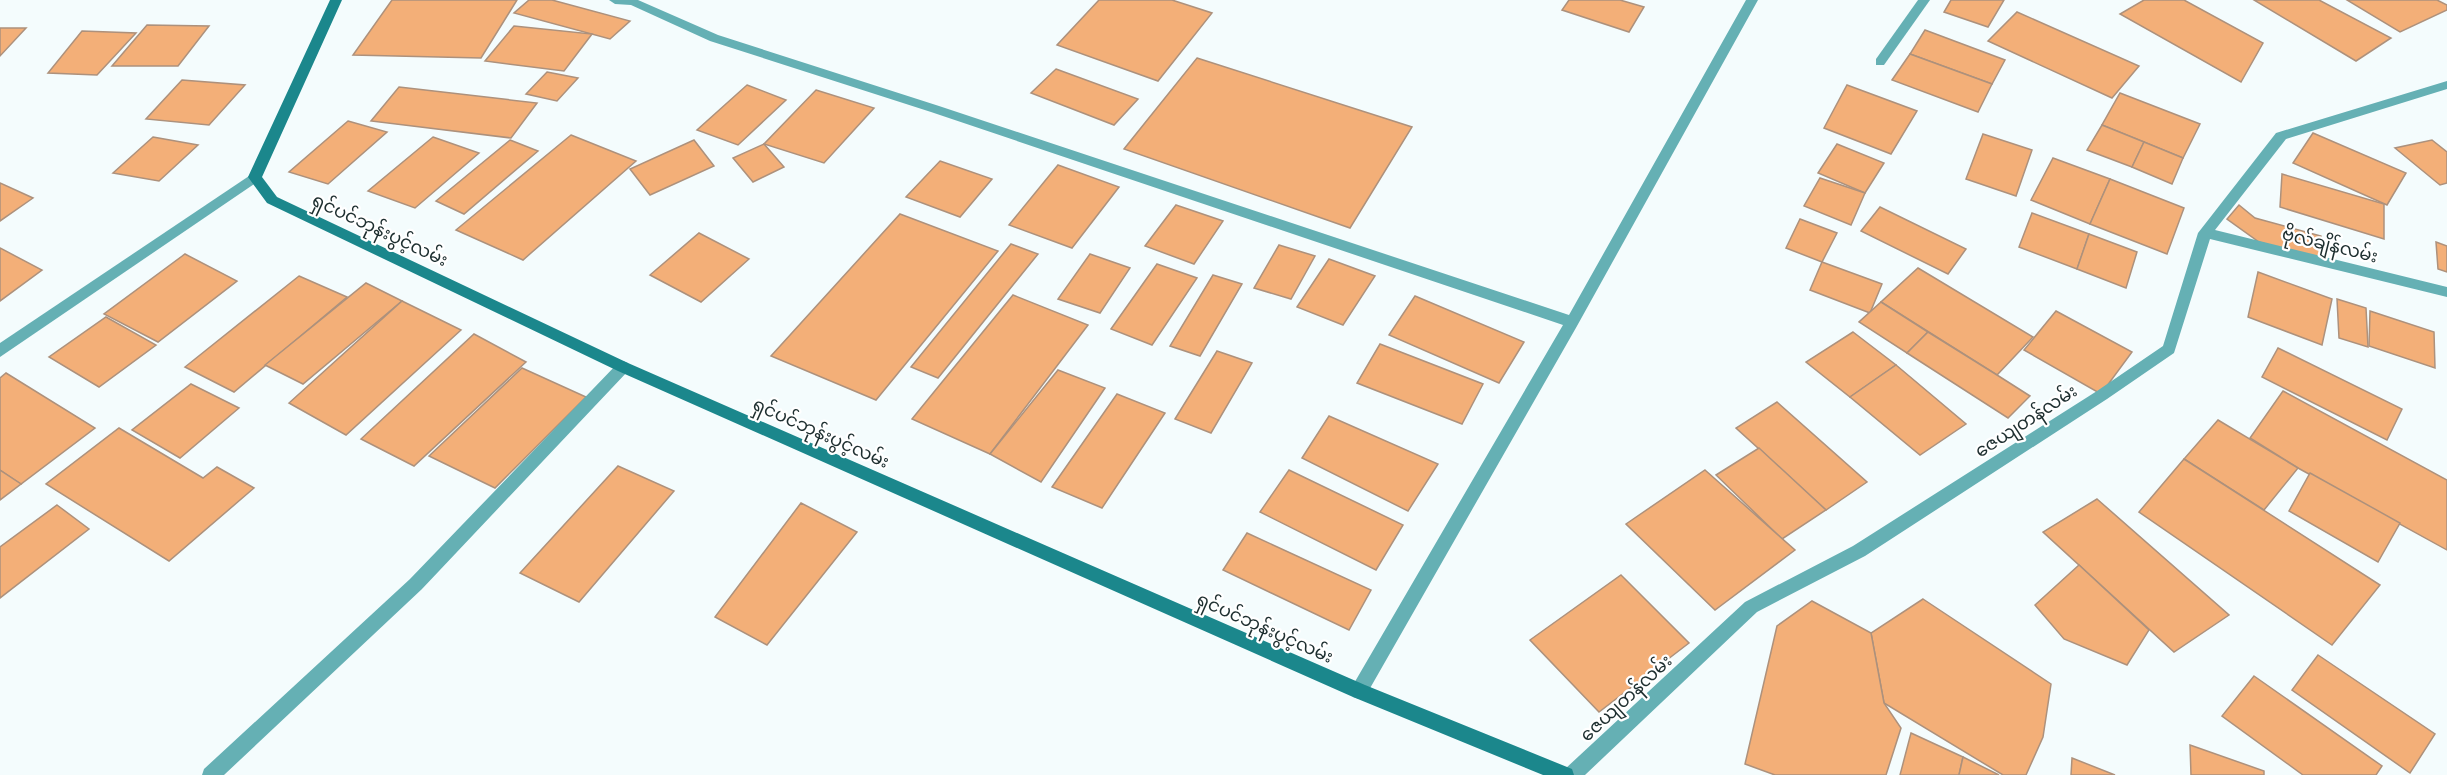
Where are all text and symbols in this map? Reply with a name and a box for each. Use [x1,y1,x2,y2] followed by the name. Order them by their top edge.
[307,187,452,275] street label: ရှင်ပင်ဘုန်းပွင့်လမ်း
[2279,220,2381,271] street label: ဗိုလ်ချိန်လမ်း
[1970,378,2083,466] street label: ဇေယျတန်လမ်း
[748,391,893,477] street label: ရှင်ပင်ဘုန်းပွင့်လမ်း
[1192,586,1337,672] street label: ရှင်ပင်ဘုန်းပွင့်လမ်း
[1574,648,1679,749] street label: ဇေယျတန်လမ်း

